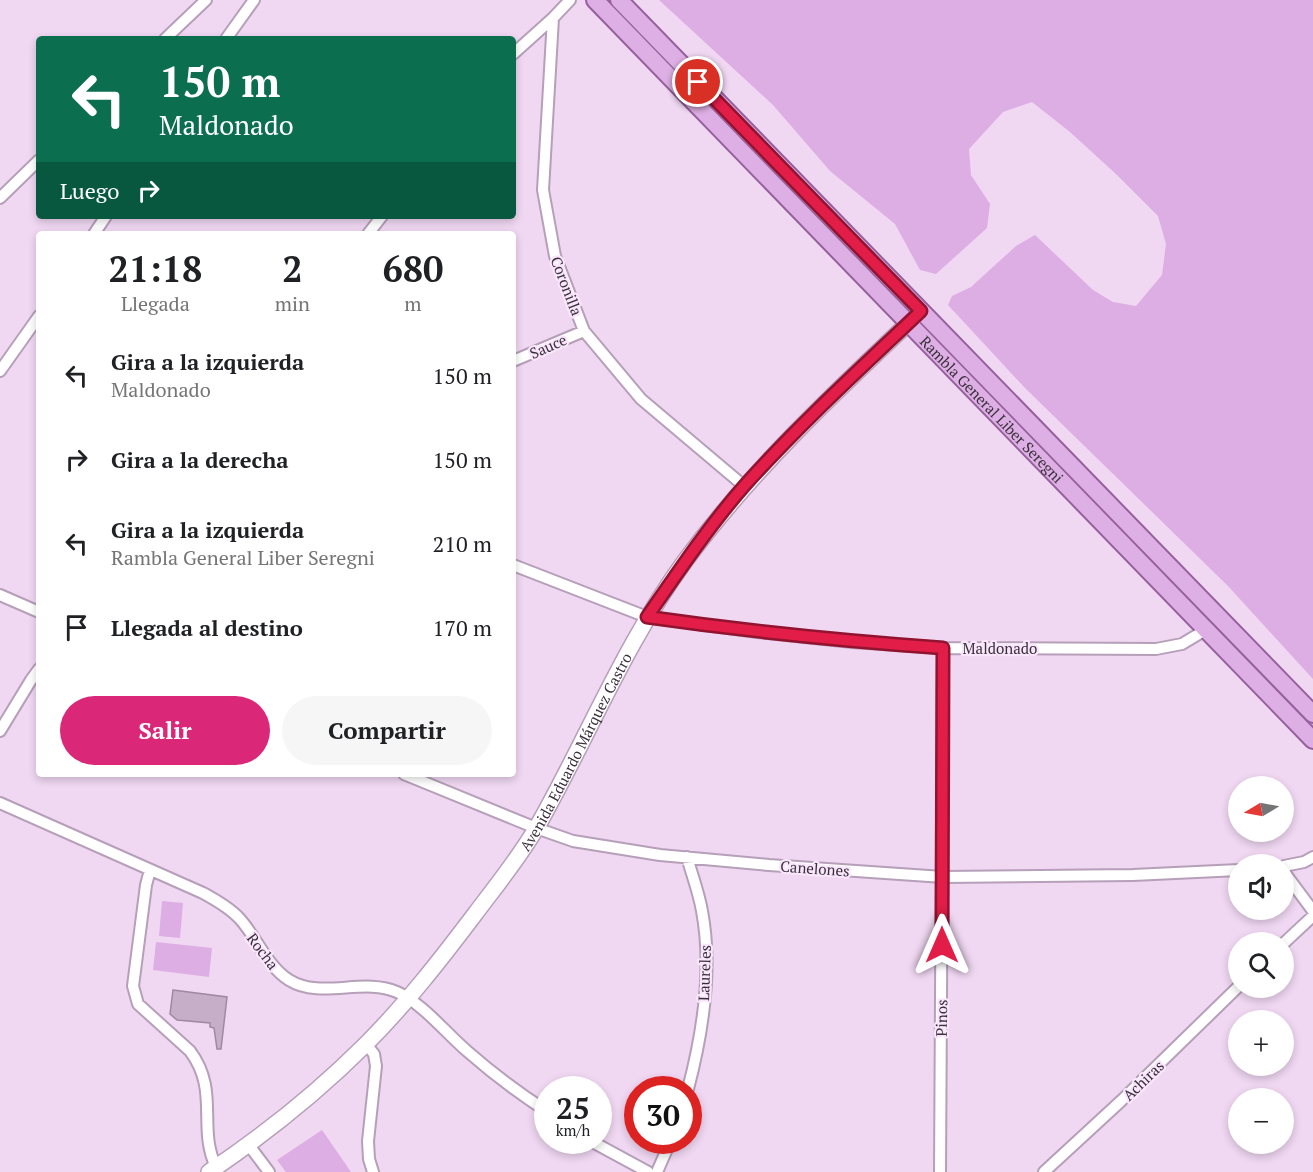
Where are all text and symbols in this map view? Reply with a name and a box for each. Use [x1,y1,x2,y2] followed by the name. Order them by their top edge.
[159,53,280,109] text: 150 m
[672,56,723,107] pin
[60,60,138,138] icon: left
[681,65,714,98] icon: arrive
[159,107,294,143] text: Maldonado
[132,174,165,207] icon: right
[60,176,120,205] text: Luego
[109,245,202,292] text: 21:18
[282,245,303,292] text: 2
[382,245,443,292] text: 680
[547,254,588,319] street label: Coronilla
[121,290,190,317] text: Llegada
[275,290,310,317] text: min
[404,290,422,317] text: m
[526,329,570,363] street label: Sauce
[916,331,1068,487] street label: Rambla General Liber Seregni
[111,347,304,376] text: Gira a la izquierda
[60,359,93,392] icon: left
[432,361,492,390] text: 150 m
[111,376,211,403] text: Maldonado
[60,443,93,476] icon: right
[111,445,289,474] text: Gira a la derecha
[432,445,492,474] text: 150 m
[111,515,304,544] text: Gira a la izquierda
[60,527,93,560] icon: left
[432,529,492,558] text: 210 m
[111,544,375,571] text: Rambla General Liber Seregni
[60,611,93,644] icon: arrive
[111,613,303,642] text: Llegada al destino
[432,613,492,642] text: 170 m
[963,638,1037,658] street label: Maldonado
[515,649,636,855] street label: Avenida Eduardo Márquez Castro
[60,696,270,765] button: Salir
[282,696,492,765] button: Compartir
[1228,776,1294,842] north arrow
[1228,776,1294,1154] map controls
[1228,854,1294,920] button: sound
[780,856,850,880] street label: Canelones
[910,913,974,977] position arrow
[243,929,284,974] street label: Rocha
[1228,932,1294,998] button: search
[693,945,715,1001] street label: Laureles
[931,999,951,1037] street label: Pinos
[1228,1010,1294,1076] button: +
[1118,1055,1168,1105] street label: Achiras
[624,1076,702,1154] speed limit sign: 30
[556,1088,590,1128] text: 25
[1228,1088,1294,1154] button: −
[556,1120,590,1140] text: km/h

